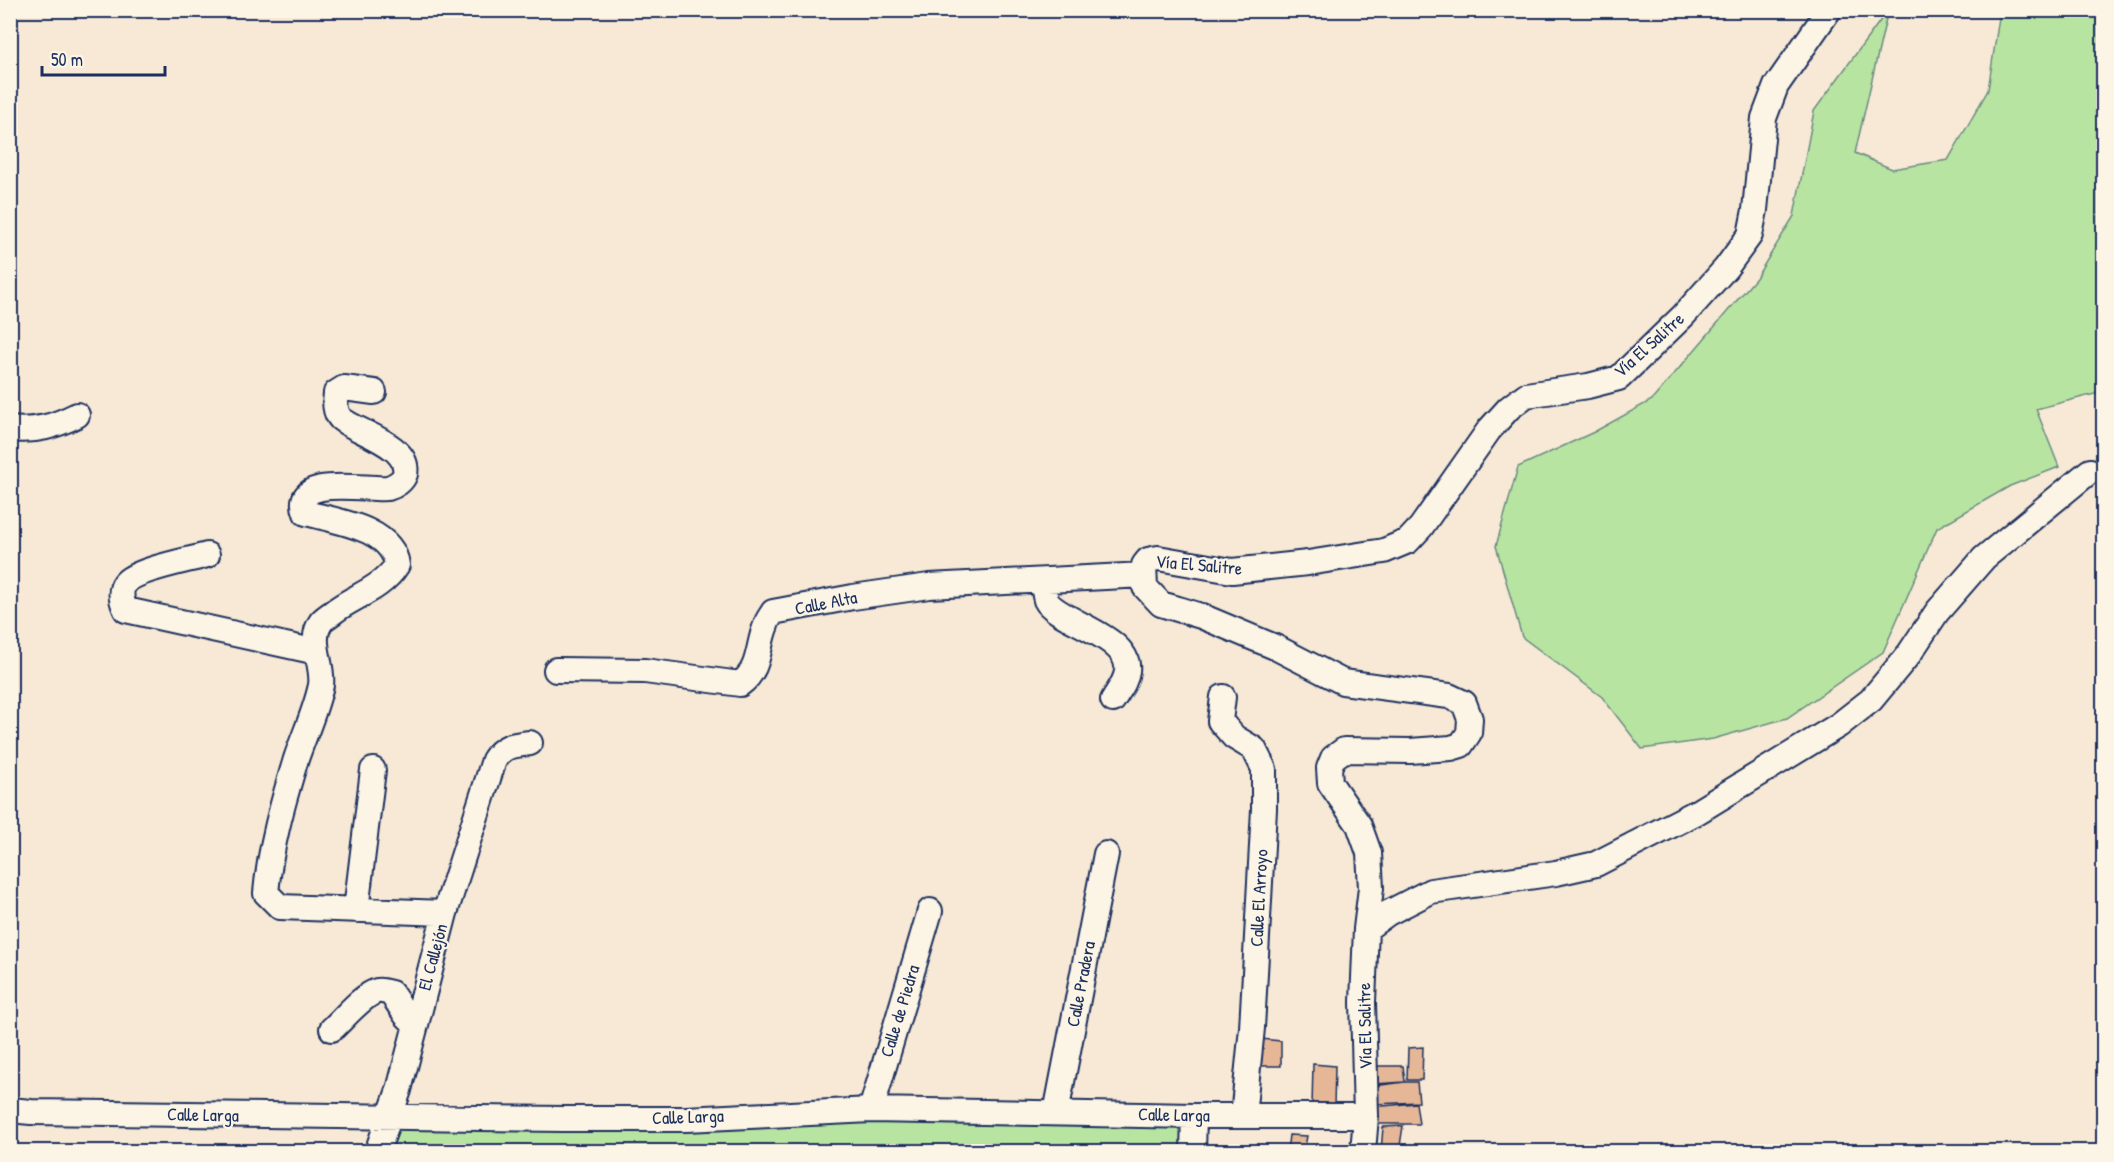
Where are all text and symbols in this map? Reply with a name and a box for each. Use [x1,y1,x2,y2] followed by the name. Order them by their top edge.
[42,39,165,77] scale bar
[51,47,83,72] text: 50 m
[1608,306,1689,383] street label: Vía El Salitre
[1155,548,1243,581] street label: Vía El Salitre
[793,584,859,621] street label: Calle Alta
[1243,849,1274,947] street label: Calle El Arroyo
[412,921,453,993] street label: El Callejón
[1060,939,1101,1029] street label: Calle Pradera
[874,962,925,1060] street label: Calle de Piedra
[1351,982,1378,1070] street label: Vía El Salitre
[167,1101,239,1128] street label: Calle Larga
[1138,1101,1210,1128] street label: Calle Larga
[652,1103,724,1130] street label: Calle Larga

